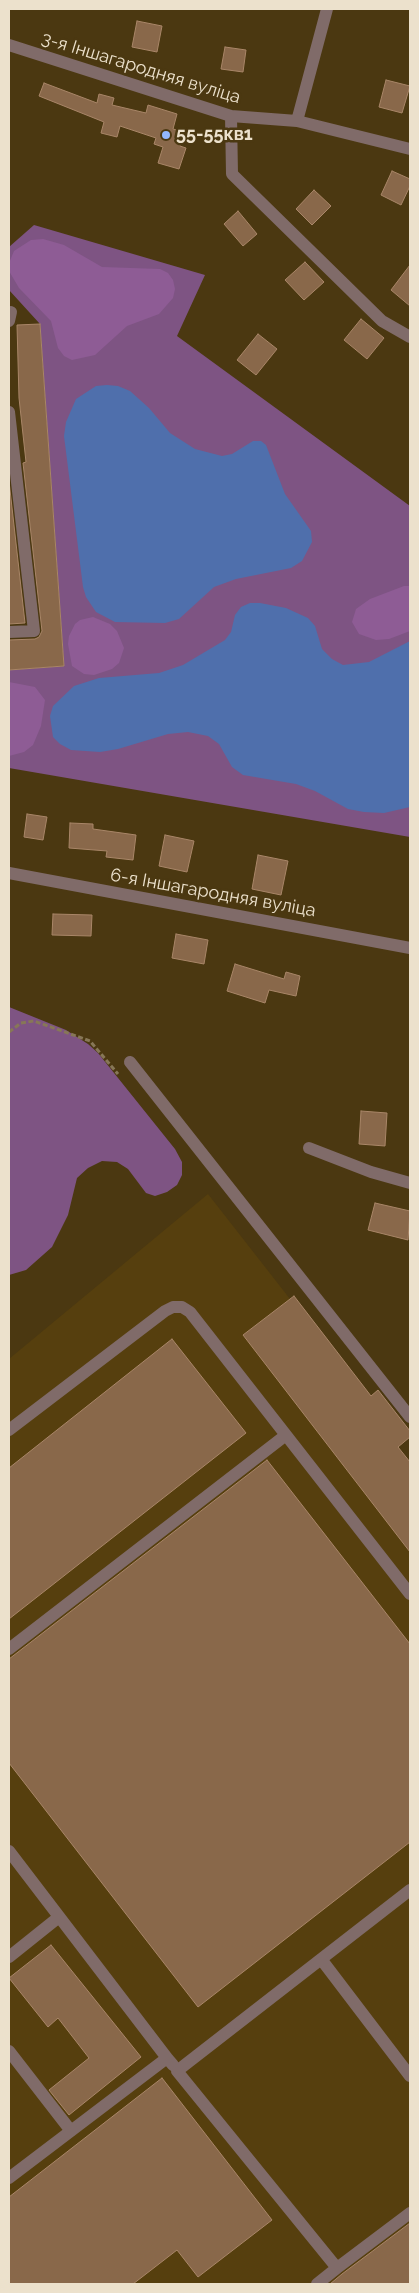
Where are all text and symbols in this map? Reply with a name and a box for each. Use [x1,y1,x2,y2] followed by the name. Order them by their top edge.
[39,27,243,109] street label: 3-я Іншагародняя вуліца
[176,124,253,146] place label: 55-55кв1
[160,129,172,141] marker: 55-55кв1
[109,864,317,922] street label: 6-я Іншагародняя вуліца

